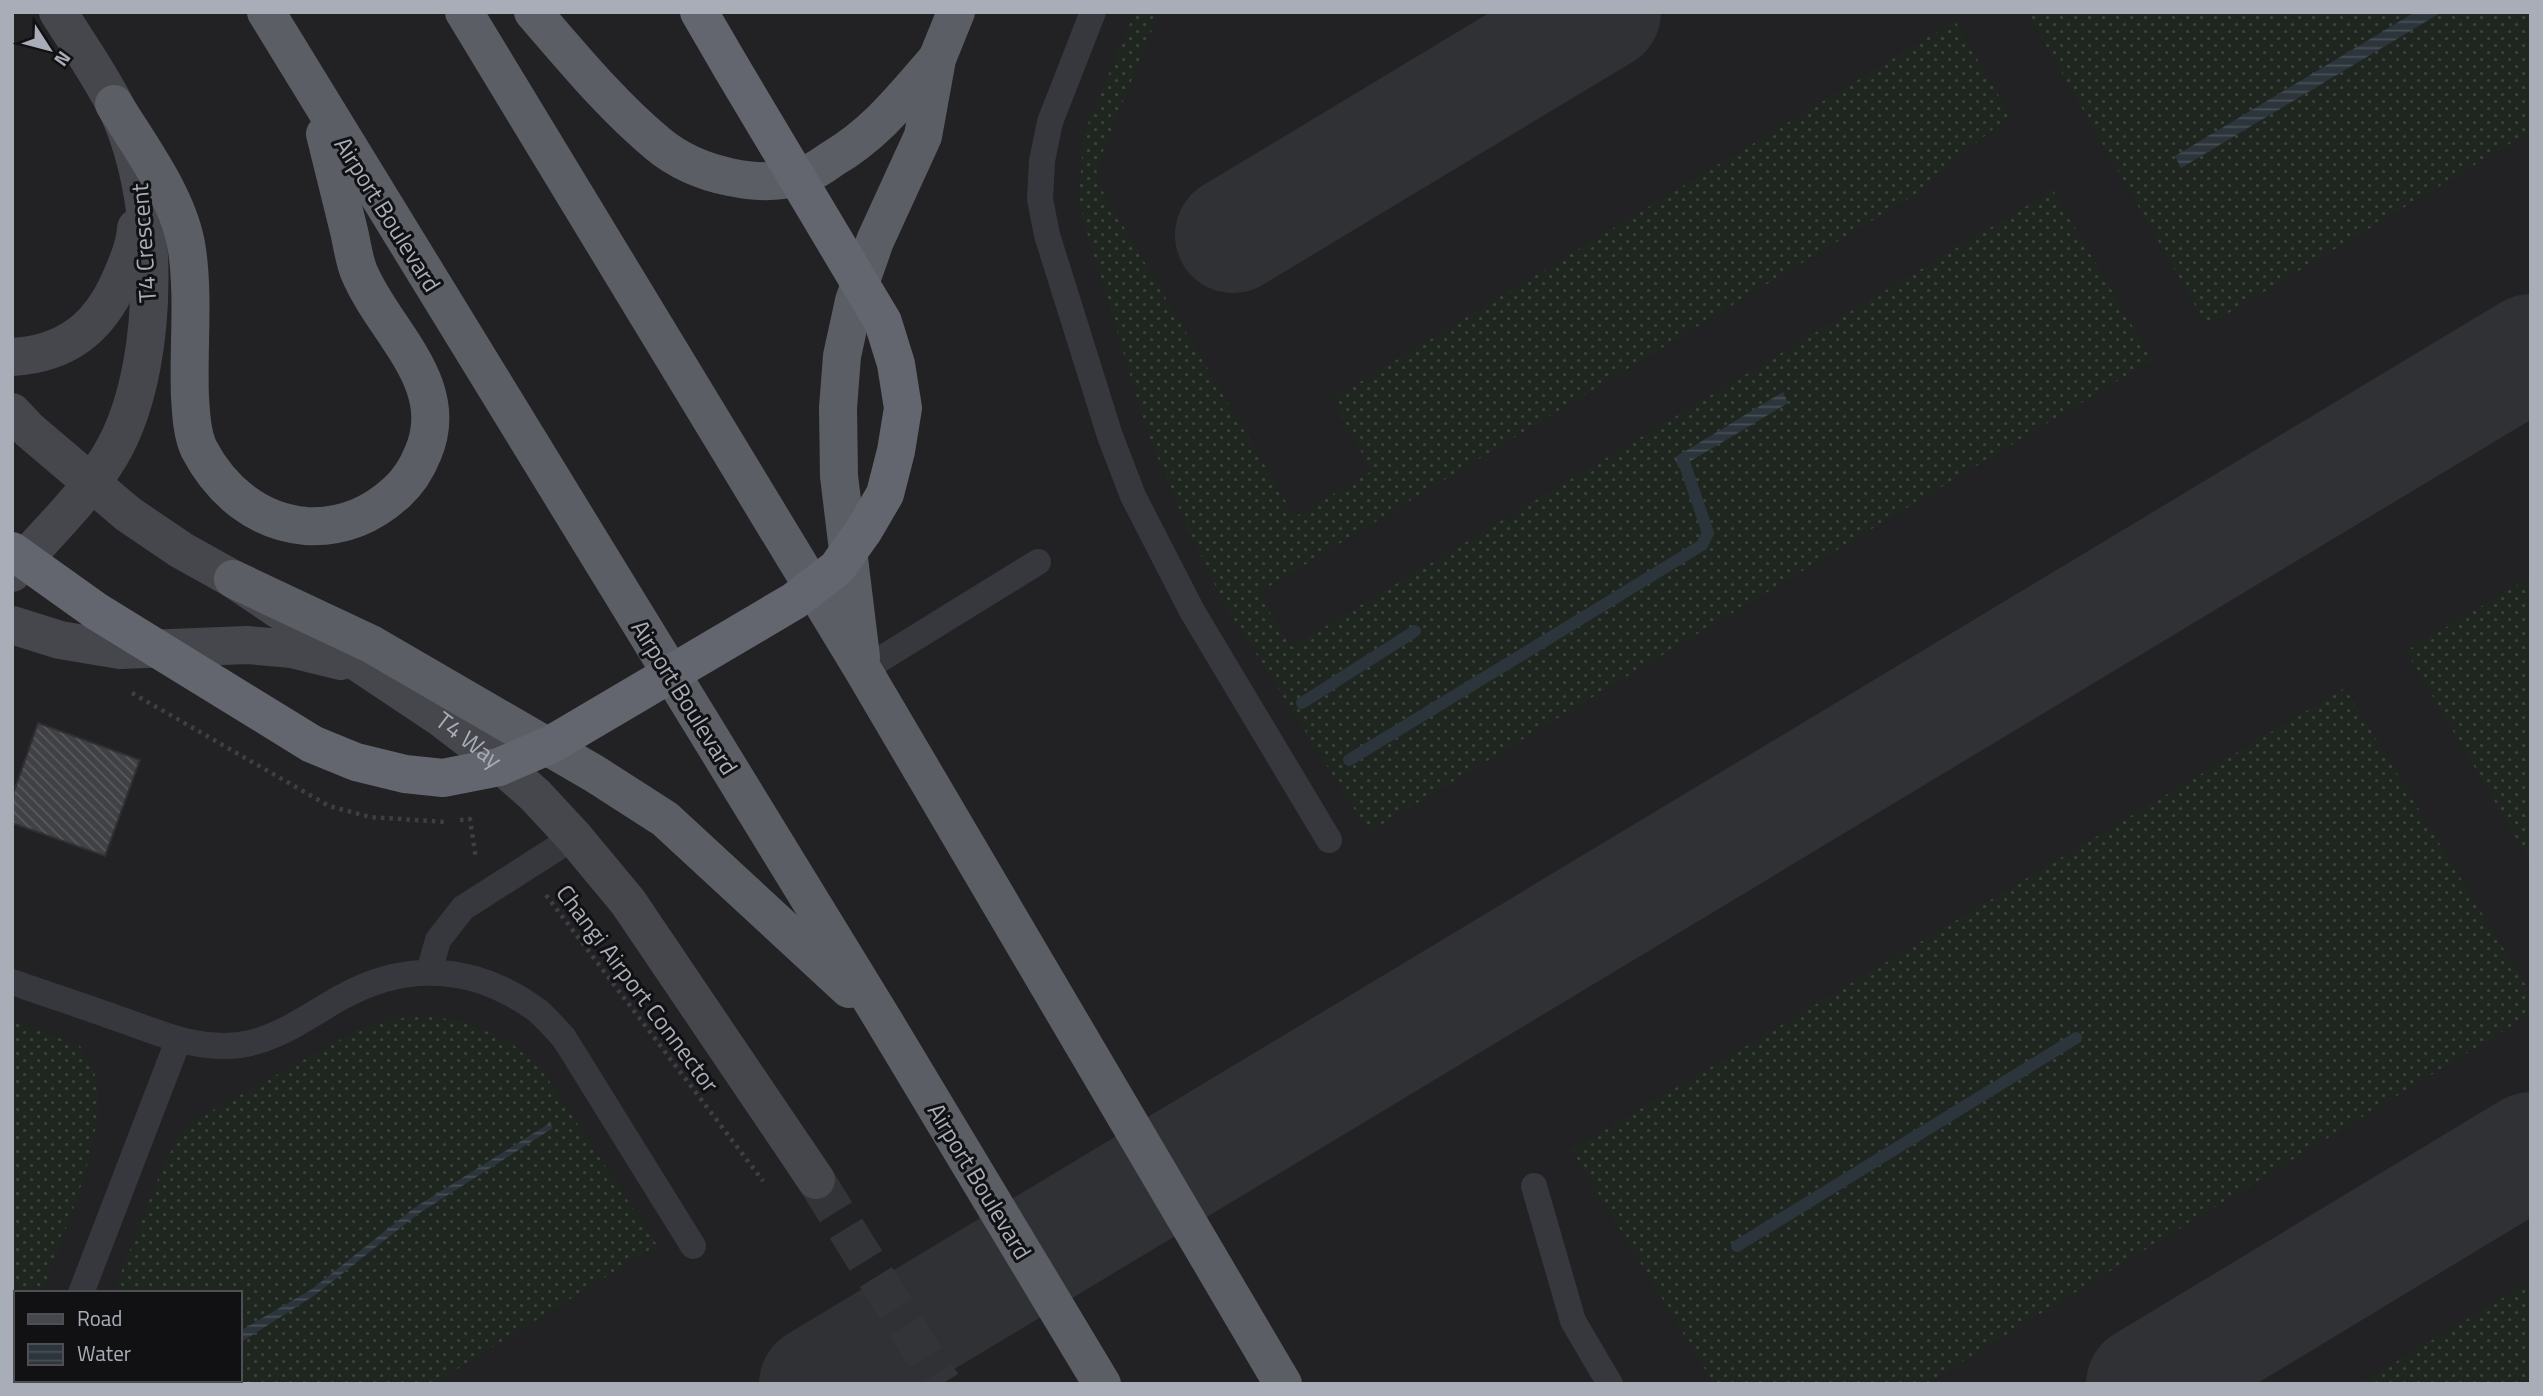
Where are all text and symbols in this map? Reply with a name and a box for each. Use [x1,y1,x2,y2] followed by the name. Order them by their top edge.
[14,14,84,84] north arrow
[48,45,79,73] text: N
[326,129,450,299] street label: Airport Boulevard
[121,182,165,304] street label: T4 Crescent
[623,612,747,782] street label: Airport Boulevard
[428,702,511,777] street label: T4 Way
[548,876,728,1100] street label: Changi Airport Connector
[919,1096,1041,1266] street label: Airport Boulevard
[14,1291,242,1382] legend
[77,1302,122,1334] text: Road
[77,1337,131,1369] text: Water

